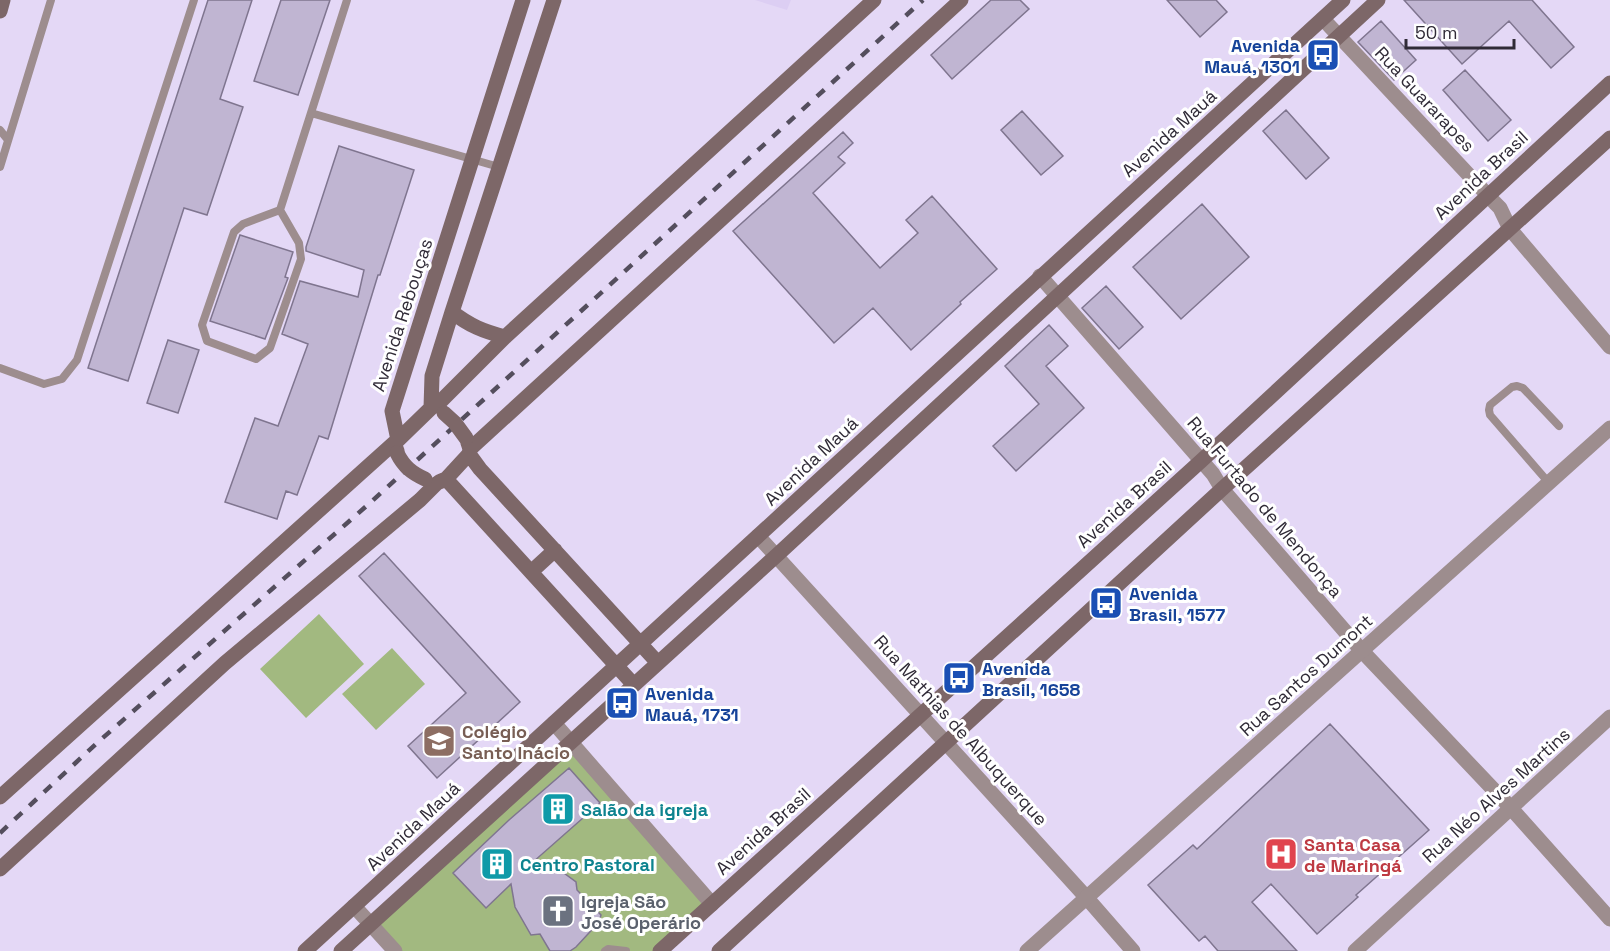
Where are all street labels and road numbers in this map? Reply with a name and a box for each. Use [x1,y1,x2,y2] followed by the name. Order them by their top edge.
[1370,41,1480,157] street label: Rua Guararapes
[1117,84,1221,182] street label: Avenida Mauá
[1429,126,1533,224] street label: Avenida Brasil
[366,236,438,394] street label: Avenida Rebouças
[759,412,863,510] street label: Avenida Mauá
[1182,412,1348,602] street label: Rua Furtado de Mendonça
[1072,455,1176,553] street label: Avenida Brasil
[1235,609,1377,741] street label: Rua Santos Dumont
[869,630,1053,830] street label: Rua Mathias de Albuquerque
[1417,722,1575,868] street label: Rua Néo Alves Martins
[361,777,465,875] street label: Avenida Mauá
[711,782,815,880] street label: Avenida Brasil

